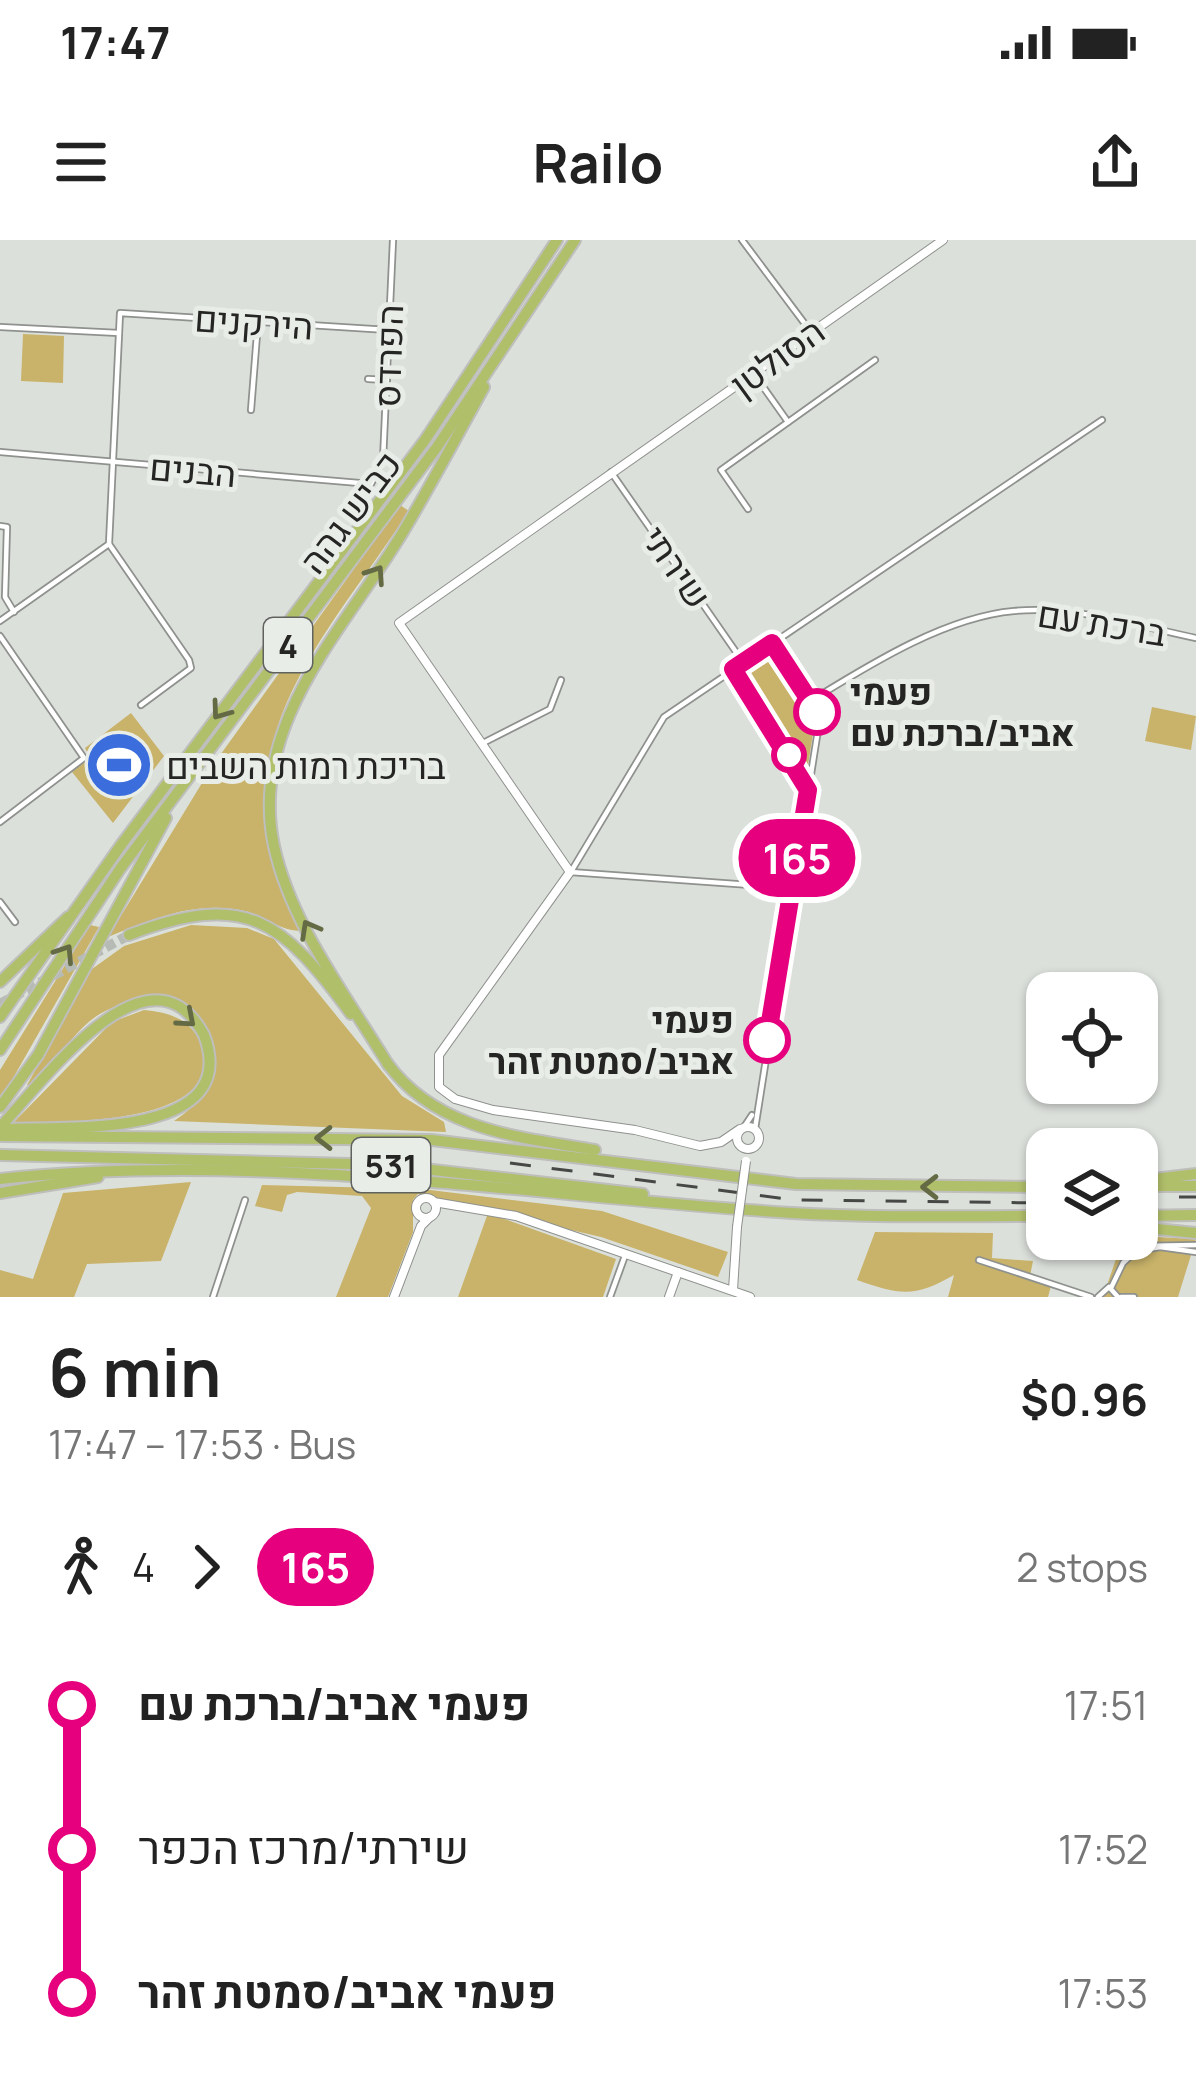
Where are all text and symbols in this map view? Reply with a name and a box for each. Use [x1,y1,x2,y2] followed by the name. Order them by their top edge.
[60,11,171,73] text: 17:47
[533,125,663,199] text: Railo
[48,129,114,195] icon: menu
[1082,129,1148,195] icon: share
[193,293,315,351] street label: הירקנים
[362,304,414,408] street label: הפרדס
[720,306,834,408] street label: הסולטן
[288,441,412,583] street label: כביש גהה
[148,442,238,498] street label: הבנים
[631,516,723,618] street label: שירתי
[361,566,383,588] one-way arrow
[1034,589,1170,657] street label: ברכת עם
[264,618,312,672] road number: 4
[850,667,1075,757] place label: פעמי אביב/ברכת עם
[795,690,839,734] marker: פעמי אביב/ברכת עם
[213,698,235,719] one-way arrow
[84,730,154,800] sports icon: בריכת רמות השבים
[773,739,805,771] unlabelled marker
[166,741,446,790] place label: בריכת רמות השבים
[728,819,866,897] line badge: 165
[762,829,832,887] text: 165
[300,920,323,941] one-way arrow
[51,944,73,966] one-way arrow
[1026,972,1158,1260] map controls
[1026,972,1158,1104] button: locate
[489,995,734,1085] place label: פעמי אביב/סמטת זהר
[174,1004,196,1026] one-way arrow
[745,1018,789,1062] marker: פעמי אביב/סמטת זהר
[314,1125,332,1151] one-way arrow
[1026,1128,1158,1260] button: layers
[352,1138,430,1192] road number: 531
[920,1174,938,1200] one-way arrow
[48,1327,221,1417] text: 6 min
[1021,1368,1148,1430] text: $0.96
[48,1417,356,1471] text: 17:47 – 17:53 · Bus
[48,1534,114,1600] icon: walk
[173,1534,239,1600] icon: forward
[281,1538,350,1596] text: 165
[132,1540,155,1594] text: 4
[1016,1540,1148,1594] text: 2 stops
[138,1672,531,1734] text: פעמי אביב/ברכת עם
[1064,1678,1148,1732] text: 17:51
[138,1816,469,1878] text: שירתי/מרכז הכפר
[1058,1822,1148,1876] text: 17:52
[138,1960,557,2022] text: פעמי אביב/סמטת זהר
[1057,1966,1148,2020] text: 17:53

